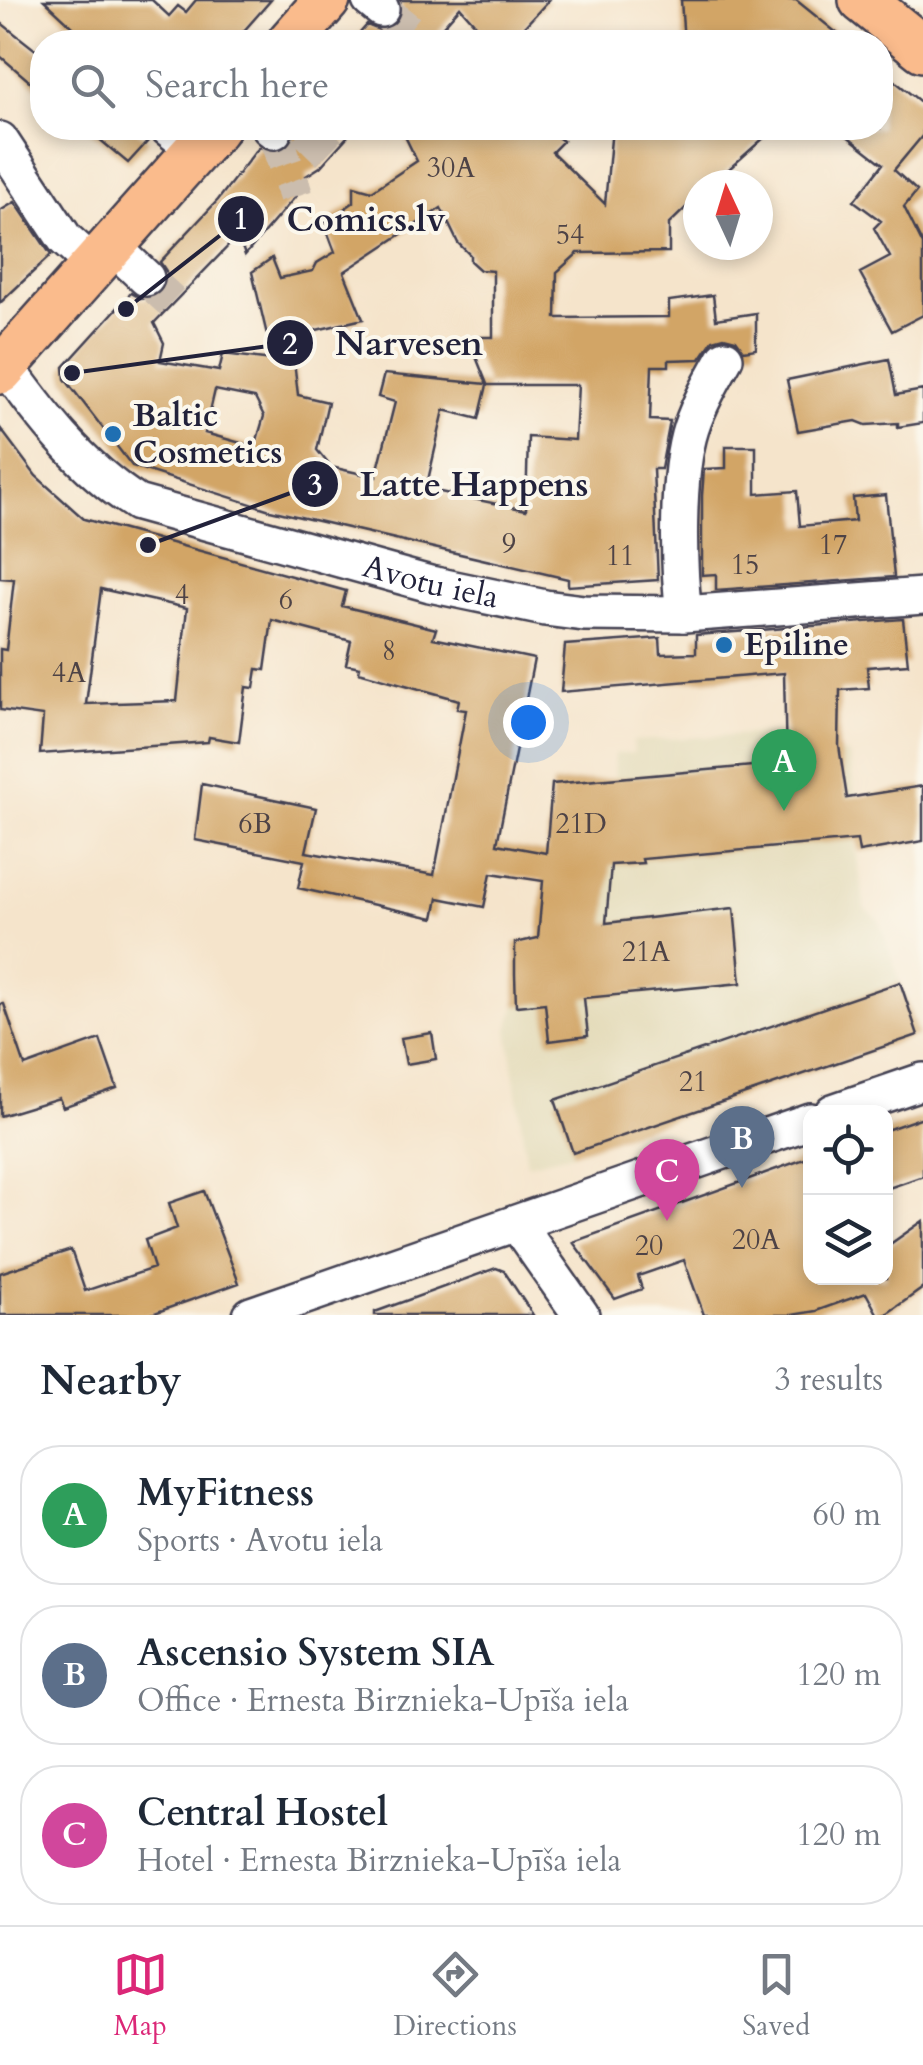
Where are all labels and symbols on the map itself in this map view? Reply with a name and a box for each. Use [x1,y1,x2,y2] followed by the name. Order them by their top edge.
[427,149,475,187] house number: 30A
[683,170,773,260] north arrow
[216,186,465,251] callout: Comics.lv
[286,196,446,244] text: Comics.lv
[233,199,249,240] text: 1
[556,216,584,254] house number: 54
[265,311,503,376] callout: Narvesen
[335,320,483,368] text: Narvesen
[282,324,298,365] text: 2
[133,394,282,475] place label: Baltic Cosmetics
[102,423,124,445] marker: Baltic Cosmetics
[290,452,609,517] callout: Latte Happens
[360,461,588,509] text: Latte Happens
[307,465,323,506] text: 3
[502,525,516,563] house number: 9
[819,526,847,564] house number: 17
[606,537,634,575] house number: 11
[358,544,502,620] street label: Avotu iela
[731,546,759,584] house number: 15
[175,576,189,614] house number: 4
[279,581,293,619] house number: 6
[744,623,849,667] place label: Epiline
[382,632,396,670] house number: 8
[713,634,735,656] marker: Epiline
[52,654,86,692] house number: 4A
[503,697,554,748] your location
[752,728,816,811] pin: A
[238,805,272,843] house number: 6B
[555,805,607,843] house number: 21D
[622,933,670,971] house number: 21A
[679,1063,707,1101] house number: 21
[710,1106,774,1188] pin: B
[634,1138,700,1221] pin: C
[732,1221,780,1259] house number: 20A
[635,1227,663,1265] house number: 20

